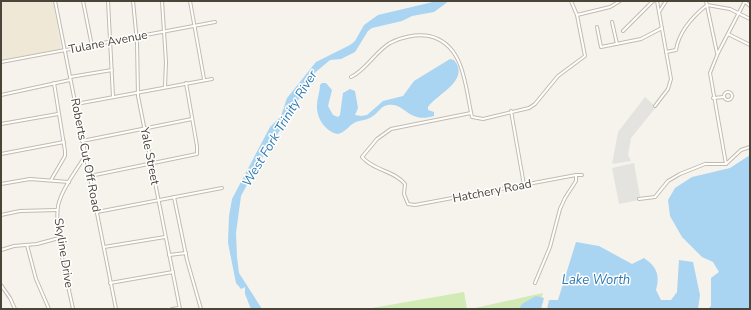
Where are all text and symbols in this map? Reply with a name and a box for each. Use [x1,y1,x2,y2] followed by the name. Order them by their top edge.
[67,27,149,57] street label: Tulane Avenue
[238,67,322,190] water label: West Fork Trinity River
[67,97,105,213] street label: Roberts Cut Off Road
[136,125,164,187] street label: Yale Street
[451,175,533,207] street label: Hatchery Road
[51,217,77,289] street label: Skyline Drive
[562,271,630,289] water label: Lake Worth

